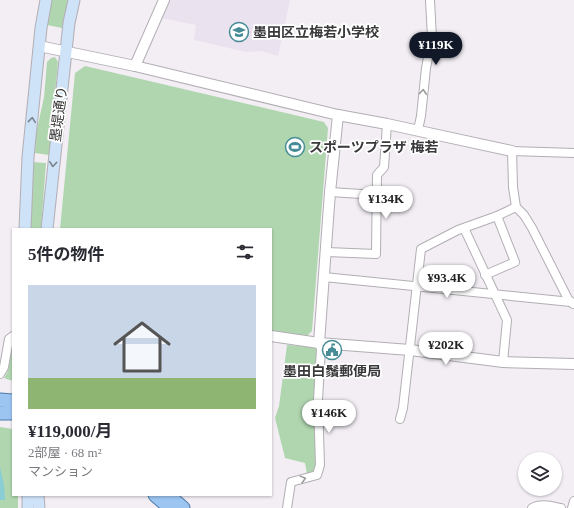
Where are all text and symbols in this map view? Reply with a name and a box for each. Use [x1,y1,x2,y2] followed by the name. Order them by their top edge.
[228,21,250,43] school or university icon: 墨田区立梅若小学校
[253,24,379,40] place label: 墨田区立梅若小学校
[408,32,464,66] pin: ¥119K
[418,37,454,52] text: ¥119K
[48,85,70,143] street label: 墨堤通り
[419,89,428,95] one-way arrow
[27,117,36,123] one-way arrow
[284,136,306,158] sports icon: スポーツプラザ 梅若
[309,139,438,155] place label: スポーツプラザ 梅若
[49,161,58,167] one-way arrow
[358,186,414,220] pin: ¥134K
[368,191,404,206] text: ¥134K
[234,241,256,263] icon: filters
[28,245,105,264] text: 5件の物件
[414,265,480,299] pin: ¥93.4K
[427,270,467,285] text: ¥93.4K
[106,311,178,383] icon: home
[418,332,474,366] pin: ¥202K
[428,337,464,352] text: ¥202K
[321,339,343,361] public building icon: 墨田白鬚郵便局
[283,364,381,379] place label: 墨田白鬚郵便局
[301,400,357,434] pin: ¥146K
[311,405,347,420] text: ¥146K
[28,422,113,441] text: ¥119,000/月
[28,445,102,460] text: 2部屋 · 68 m²
[518,452,562,496] map controls
[518,452,562,496] button: layers
[28,464,93,479] text: マンション
[300,475,307,484] one-way arrow

